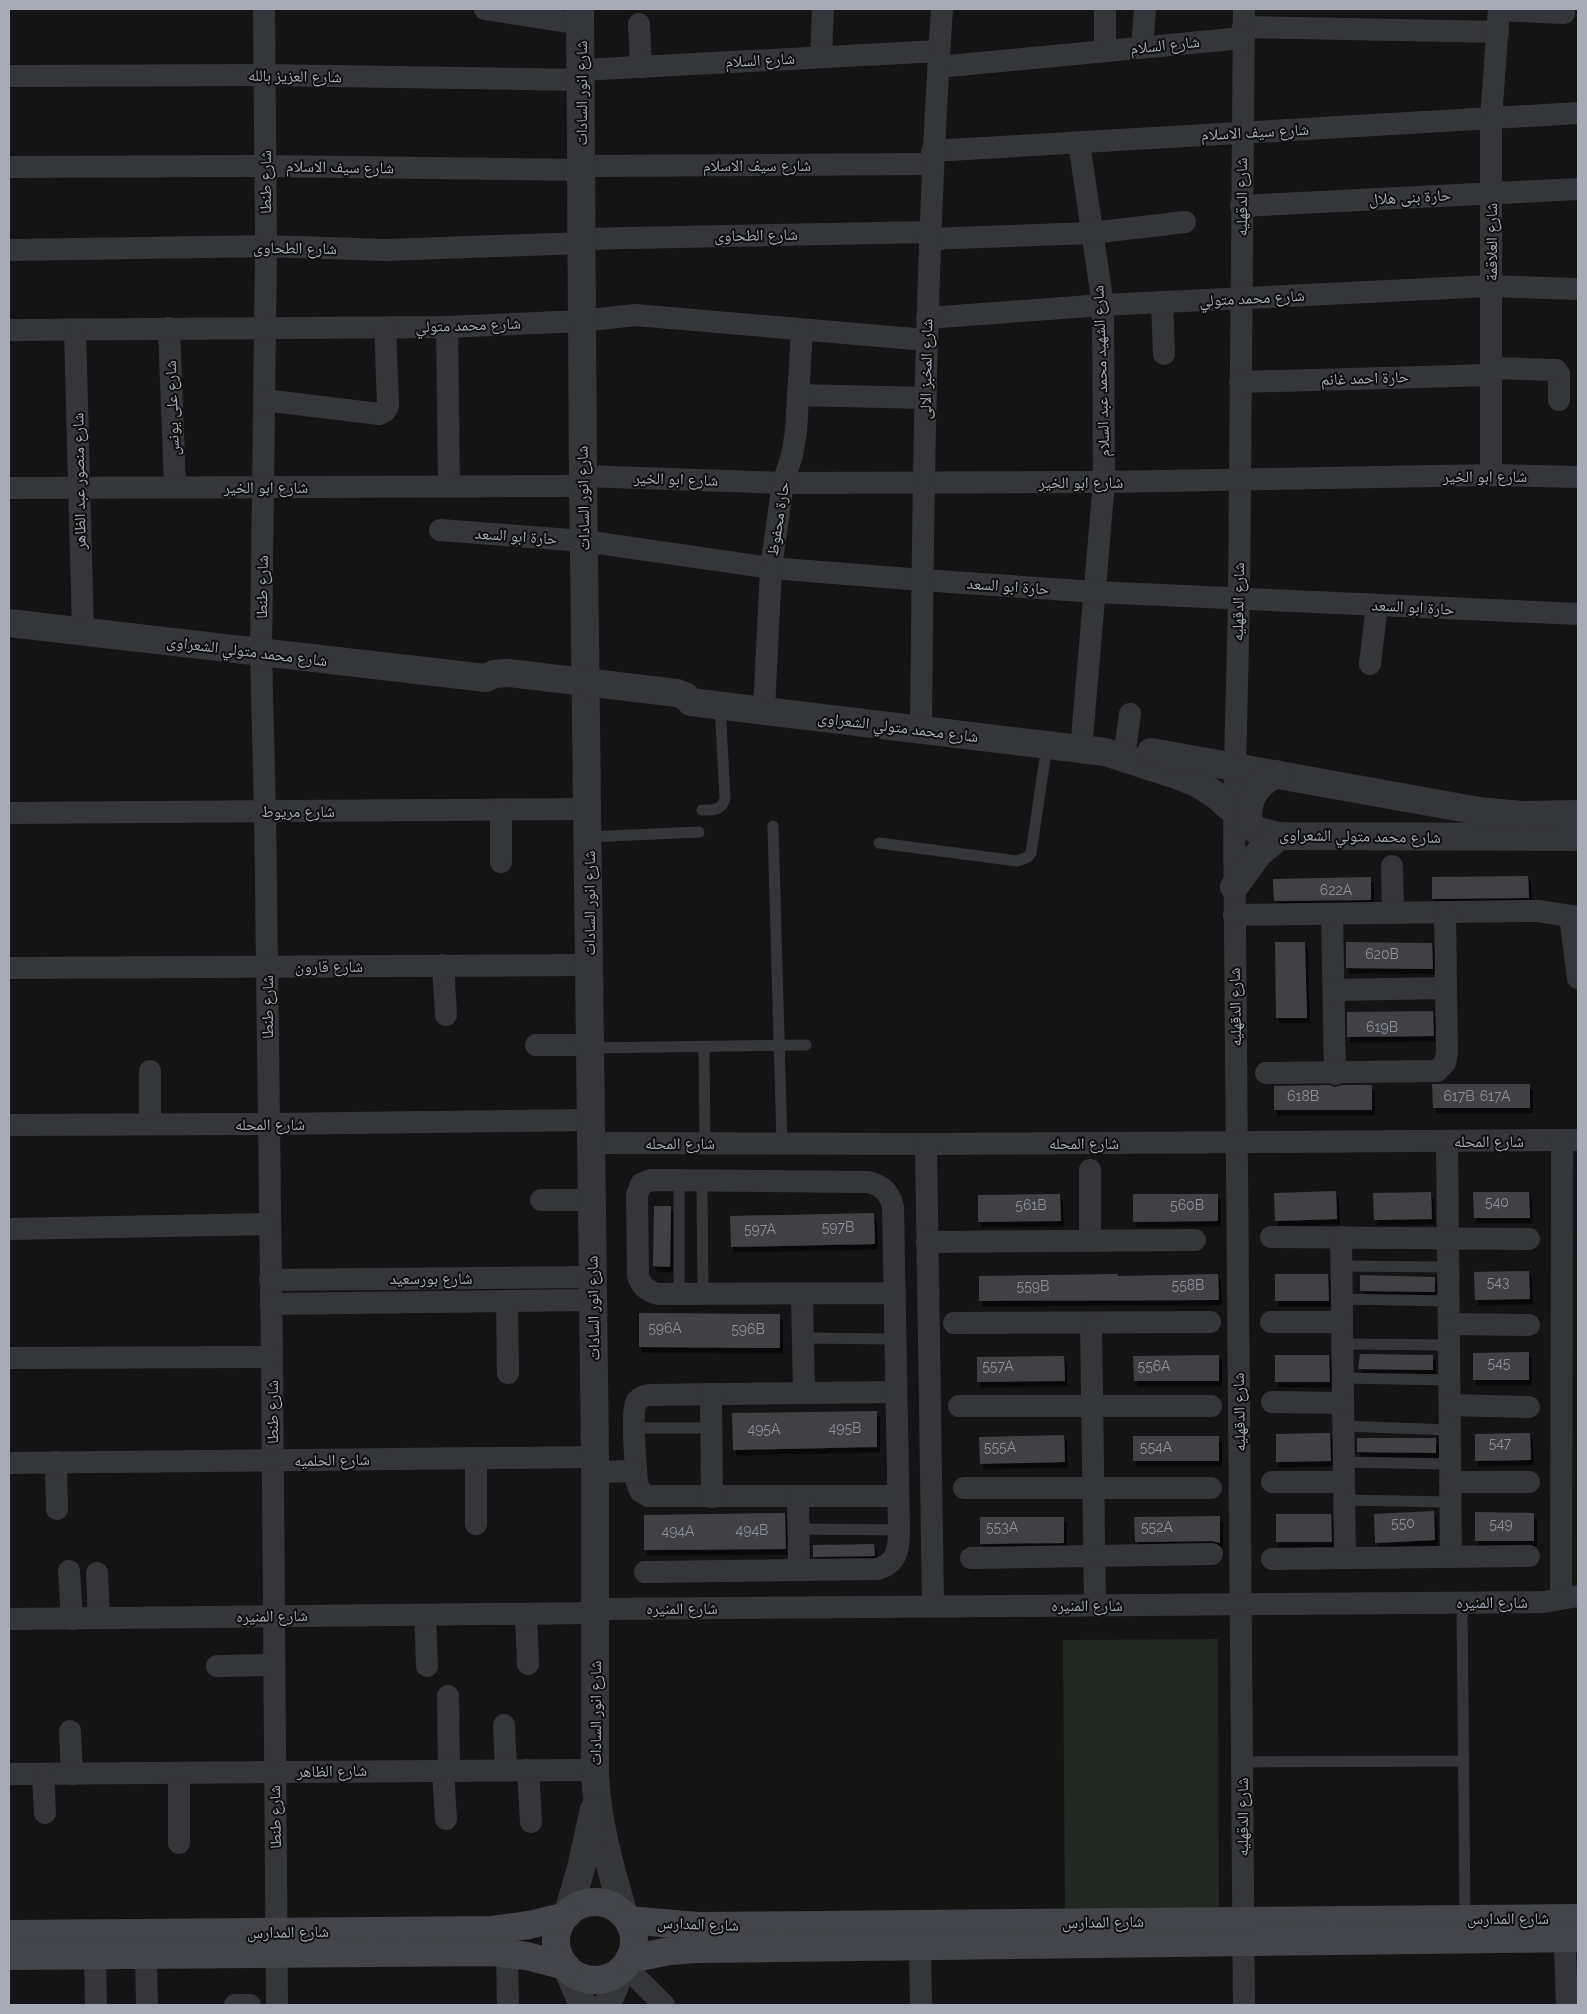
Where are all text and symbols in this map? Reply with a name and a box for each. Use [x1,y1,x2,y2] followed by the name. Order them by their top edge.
[1129,32,1201,59] street label: شارع السلام
[572,40,592,146] street label: شارع انور السادات
[725,49,795,72] street label: شارع السلام
[248,66,342,87] street label: شارع العزيز بالله
[1200,120,1310,145] street label: شارع سيف الاسلام
[256,150,276,214] street label: شارع طنطا
[703,156,811,176] street label: شارع سيف الاسلام
[286,157,394,178] street label: شارع سيف الاسلام
[1232,157,1252,237] street label: شارع الدقهليه
[1368,185,1452,210] street label: حارة بنى هلال
[1482,203,1502,281] street label: شارع العلاقمة
[714,225,798,246] street label: شارع الطحاوى
[253,238,337,259] street label: شارع الطحاوى
[1089,285,1114,457] street label: شارع الشهيد محمد عبد السلام
[1199,286,1305,313] street label: شارع محمد متولي
[415,314,521,339] street label: شارع محمد متولي
[916,319,937,420] street label: شارع المخبز الالى
[161,360,184,456] street label: شارع على يونس
[1321,367,1409,390] street label: حارة احمد غانم
[68,412,91,551] street label: شارع منصور عبد الظاهر
[573,445,594,551] street label: شارع انور السادات
[1442,467,1527,487] street label: شارع ابو الخير
[632,468,718,491] street label: شارع ابو الخير
[1038,473,1123,493] street label: شارع ابو الخير
[223,478,308,498] street label: شارع ابو الخير
[763,480,793,558] street label: حارة محفوظ
[474,524,558,548] street label: حارة ابو السعد
[252,555,273,619] street label: شارع طنطا
[1228,562,1249,642] street label: شارع الدقهليه
[966,574,1050,598] street label: حارة ابو السعد
[1371,595,1455,619] street label: حارة ابو السعد
[165,632,328,673] street label: شارع محمد متولي الشعراوى
[816,708,979,749] street label: شارع محمد متولي الشعراوى
[261,802,335,822] street label: شارع مريوط
[1279,825,1441,850] street label: شارع محمد متولي الشعراوى
[580,850,600,956] street label: شارع انور السادات
[1320,882,1353,898] house number: 622A
[1365,946,1399,962] house number: 620B
[295,957,363,977] street label: شارع قارون
[1225,967,1246,1047] street label: شارع الدقهليه
[258,975,278,1039] street label: شارع طنطا
[1366,1019,1398,1035] house number: 619B
[1287,1088,1319,1104] house number: 618B
[1443,1088,1475,1104] house number: 617B
[1480,1088,1511,1104] house number: 617A
[235,1115,305,1135] street label: شارع المحله
[1454,1132,1524,1152] street label: شارع المحله
[645,1134,715,1154] street label: شارع المحله
[1049,1134,1119,1154] street label: شارع المحله
[1485,1194,1509,1210] house number: 540
[1015,1197,1047,1213] house number: 561B
[1170,1197,1204,1213] house number: 560B
[822,1219,854,1235] house number: 597B
[744,1221,777,1237] house number: 597A
[583,1255,604,1361] street label: شارع انور السادات
[389,1269,473,1289] street label: شارع بورسعيد
[1487,1274,1509,1290] house number: 543
[1172,1277,1204,1293] house number: 558B
[1017,1278,1049,1294] house number: 559B
[648,1320,682,1336] house number: 596A
[731,1321,765,1337] house number: 596B
[1488,1355,1511,1371] house number: 545
[982,1358,1014,1374] house number: 557A
[1138,1358,1171,1374] house number: 556A
[1229,1372,1250,1452] street label: شارع الدقهليه
[263,1380,283,1444] street label: شارع طنطا
[829,1420,861,1436] house number: 495B
[748,1421,781,1437] house number: 495A
[1489,1435,1512,1451] house number: 547
[984,1439,1017,1455] house number: 555A
[1140,1439,1173,1455] house number: 554A
[294,1450,370,1471] street label: شارع الحلميه
[1391,1515,1415,1531] house number: 550
[1489,1516,1513,1532] house number: 549
[986,1519,1019,1535] house number: 553A
[1141,1519,1174,1535] house number: 552A
[736,1522,768,1538] house number: 494B
[662,1523,695,1539] house number: 494A
[1456,1593,1528,1613] street label: شارع المنيره
[1051,1596,1123,1616] street label: شارع المنيره
[646,1599,718,1619] street label: شارع المنيره
[236,1606,308,1627] street label: شارع المنيره
[586,1660,606,1766] street label: شارع انور السادات
[296,1761,367,1782] street label: شارع الظاهر
[1233,1777,1253,1857] street label: شارع الدقهليه
[265,1785,286,1849] street label: شارع طنطا
[1467,1909,1549,1929] street label: شارع المدارس
[1062,1912,1144,1933] street label: شارع المدارس
[657,1913,739,1936] street label: شارع المدارس
[247,1922,329,1943] street label: شارع المدارس

